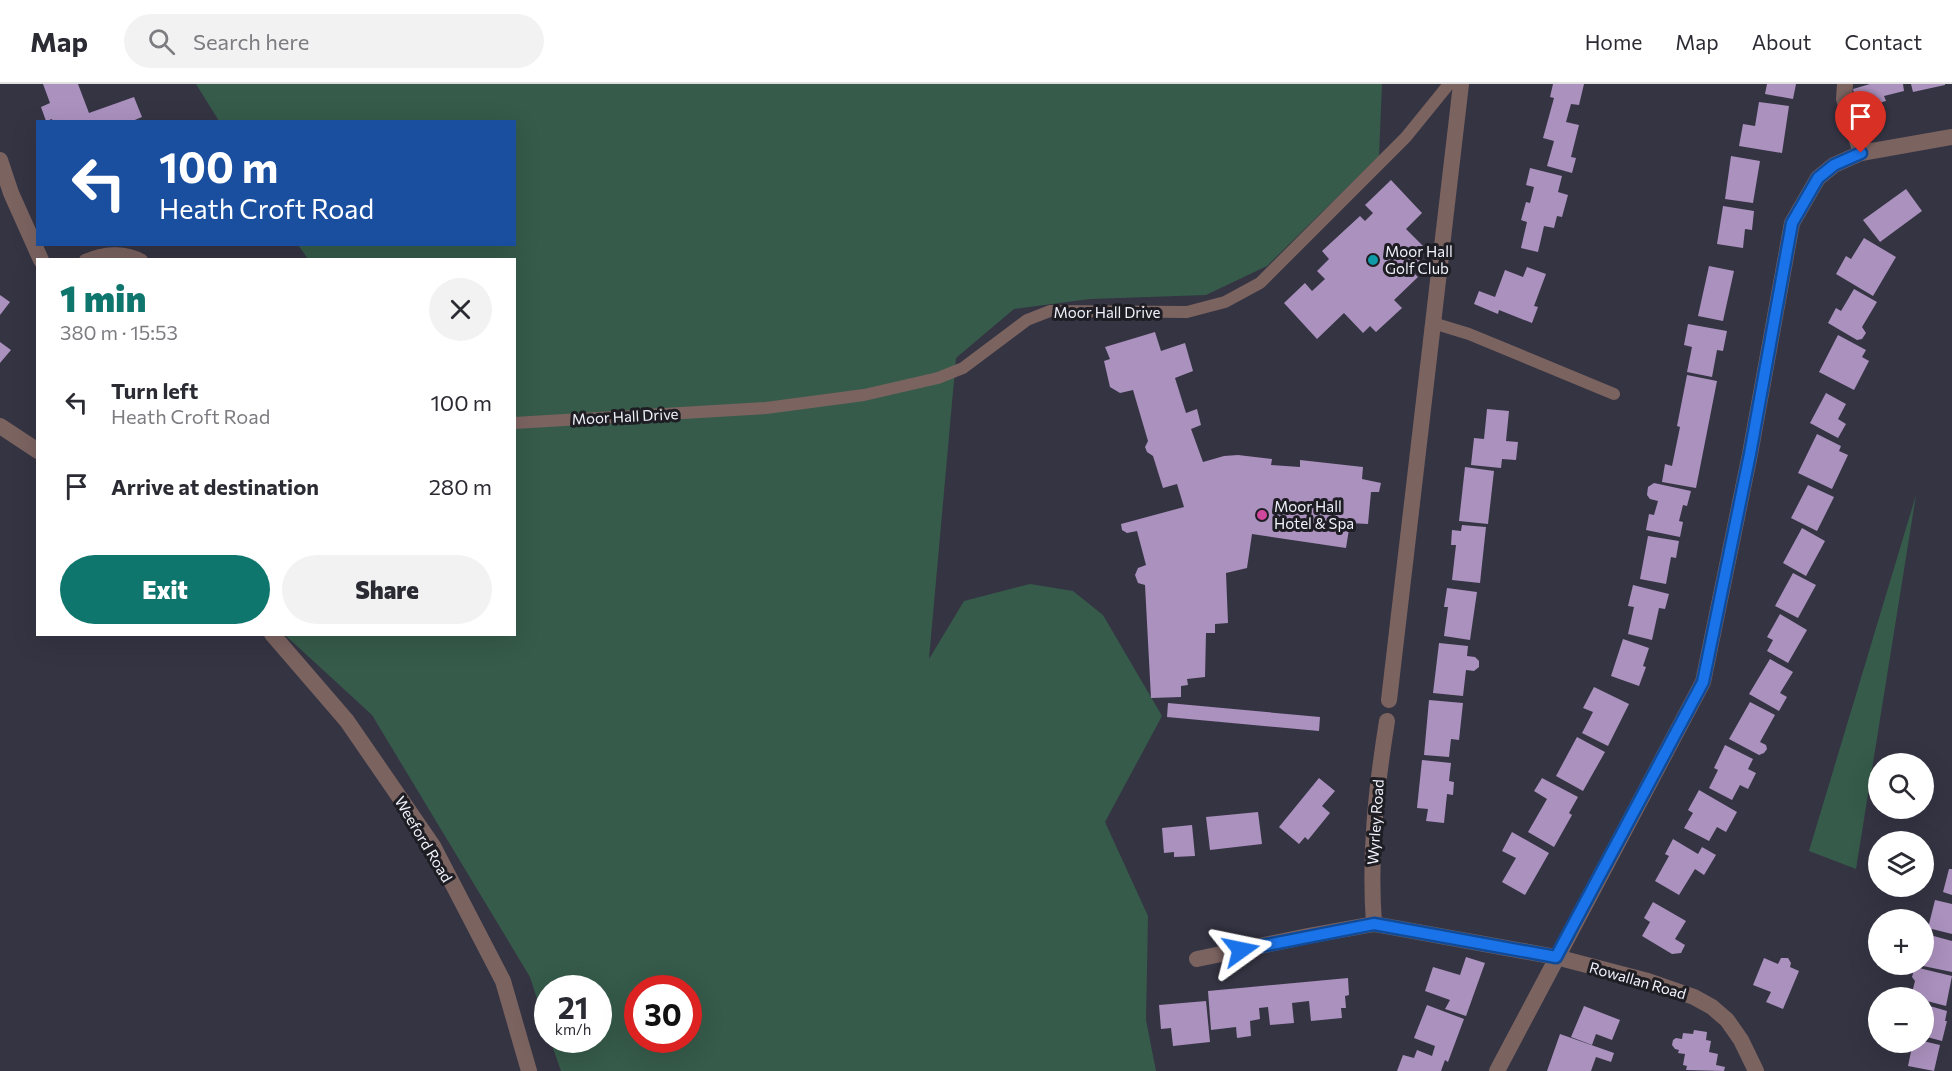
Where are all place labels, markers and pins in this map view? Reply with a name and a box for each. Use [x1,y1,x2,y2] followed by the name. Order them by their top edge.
[1835,91,1886,153] pin
[1385,242,1453,277] place label: Moor Hall Golf Club
[1366,253,1380,267] marker: Moor Hall Golf Club
[1274,497,1354,532] place label: Moor Hall Hotel & Spa
[1255,508,1269,522] marker: Moor Hall Hotel & Spa

